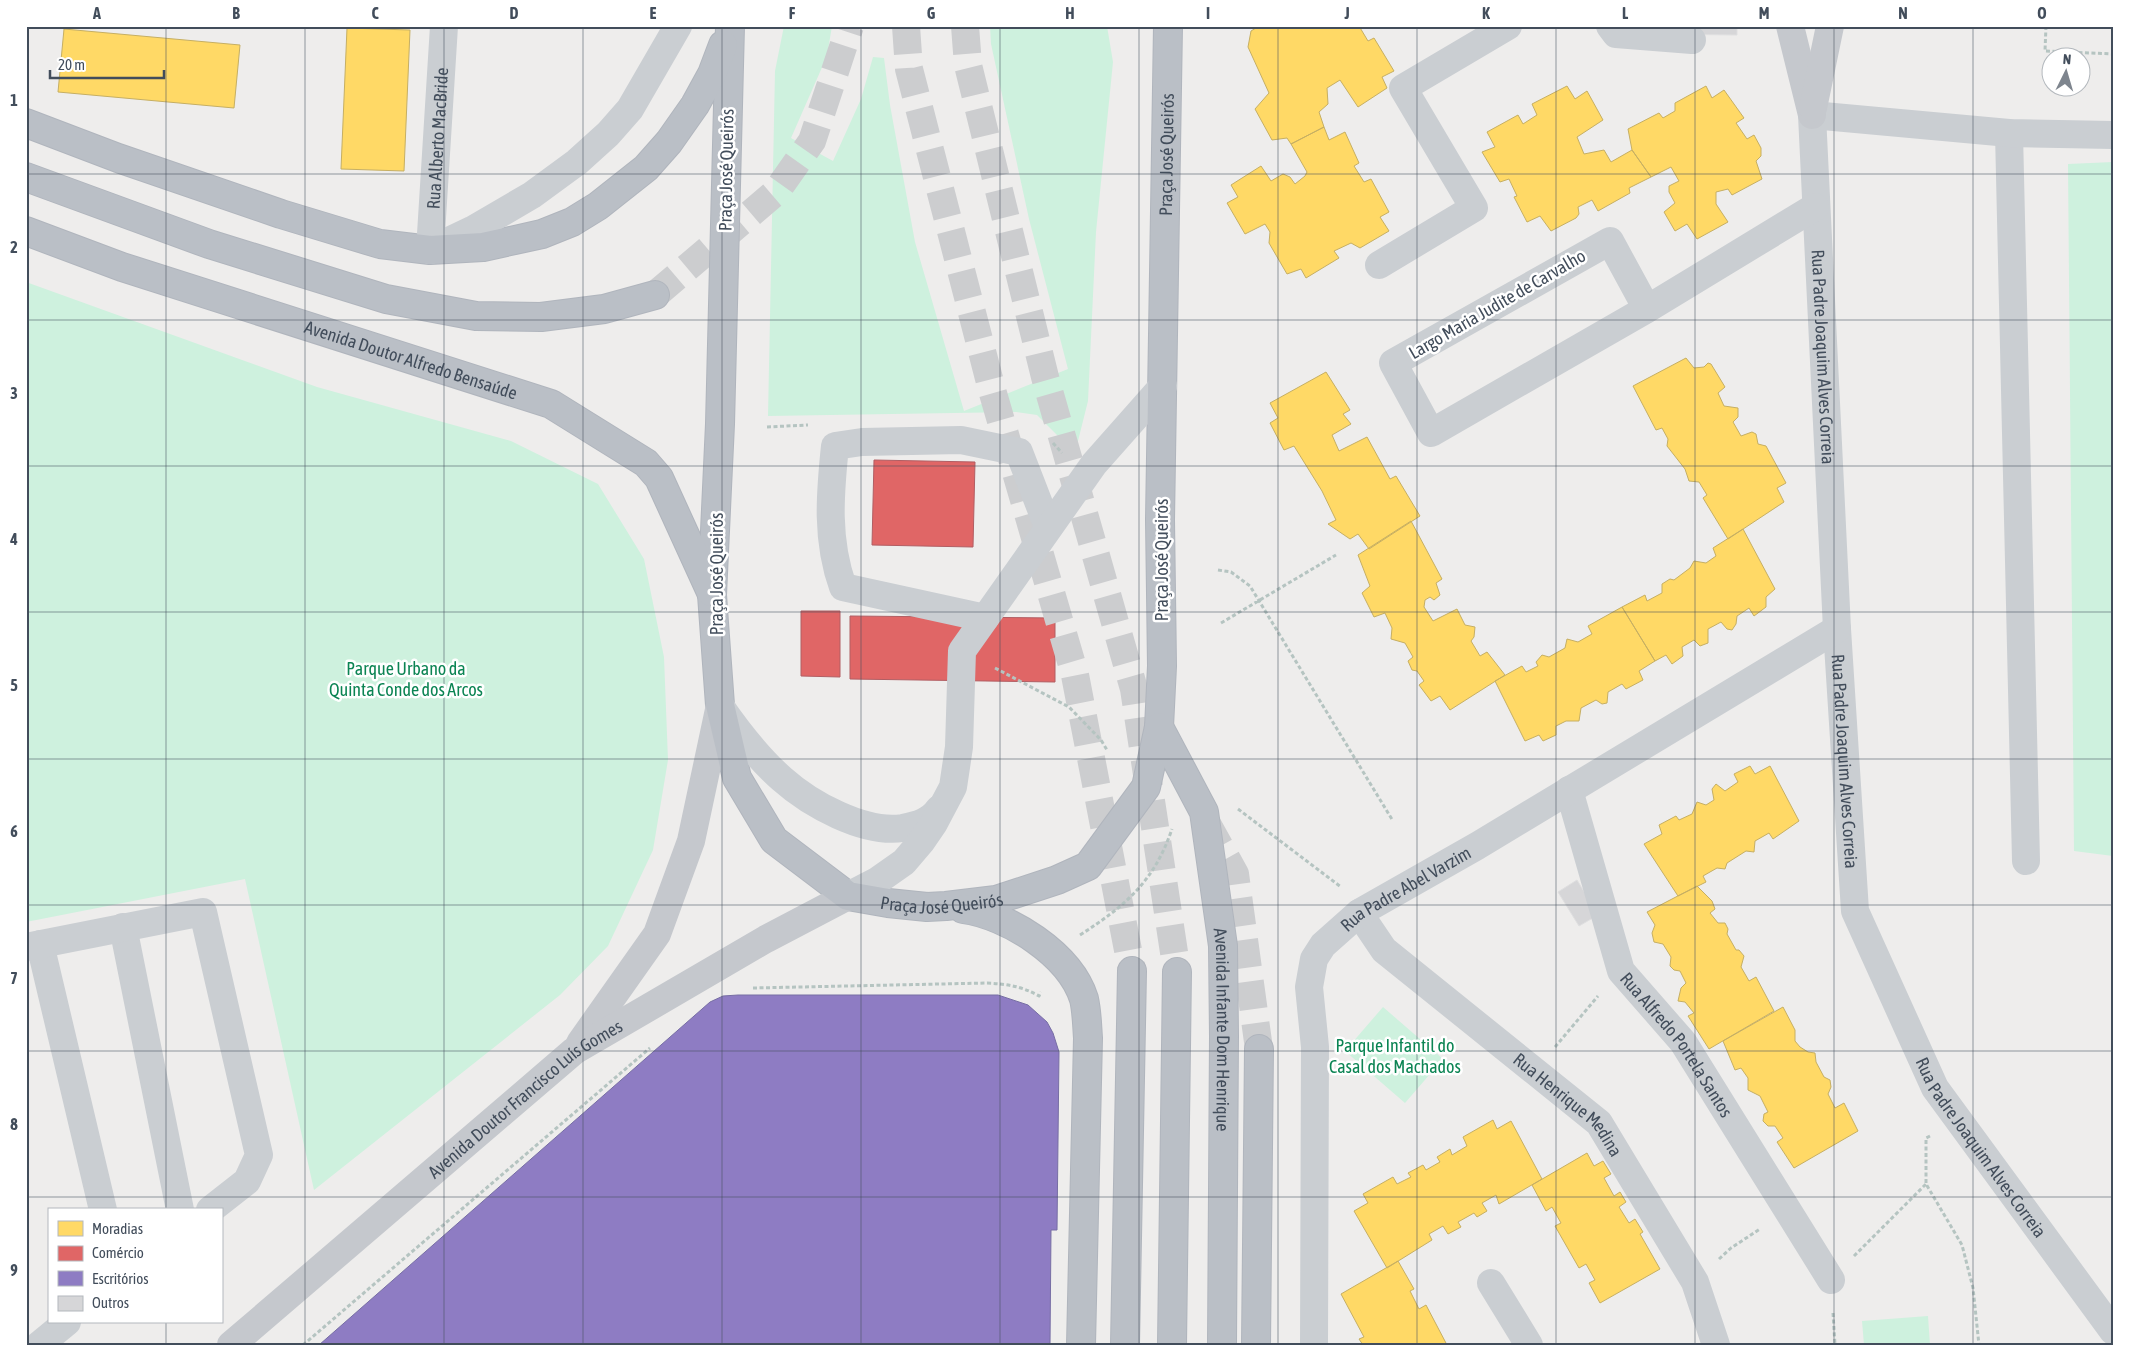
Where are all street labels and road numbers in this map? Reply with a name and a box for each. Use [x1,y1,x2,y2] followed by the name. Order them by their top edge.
[422,67,452,210] street label: Rua Alberto MacBride
[1154,93,1177,216] street label: Praça José Queirós
[714,109,738,231] street label: Praça José Queirós
[1405,245,1589,363] street label: Largo Maria Judite de Carvalho
[1808,249,1839,465] street label: Rua Padre Joaquim Alves Correia
[302,316,520,403] street label: Avenida Doutor Alfredo Bensaúde
[1151,499,1172,621] street label: Praça José Queirós
[706,513,727,635] street label: Praça José Queirós
[1828,653,1863,869] street label: Rua Padre Joaquim Alves Correia
[1336,841,1474,935] street label: Rua Padre Abel Varzim
[879,888,1005,918] street label: Praça José Queirós
[1210,926,1235,1131] street label: Avenida Infante Dom Henrique
[1616,968,1737,1121] street label: Rua Alfredo Portela Santos
[423,1015,626,1182] street label: Avenida Doutor Francisco Luís Gomes
[1510,1048,1627,1160] street label: Rua Henrique Medina
[1912,1054,2051,1241] street label: Rua Padre Joaquim Alves Correia

